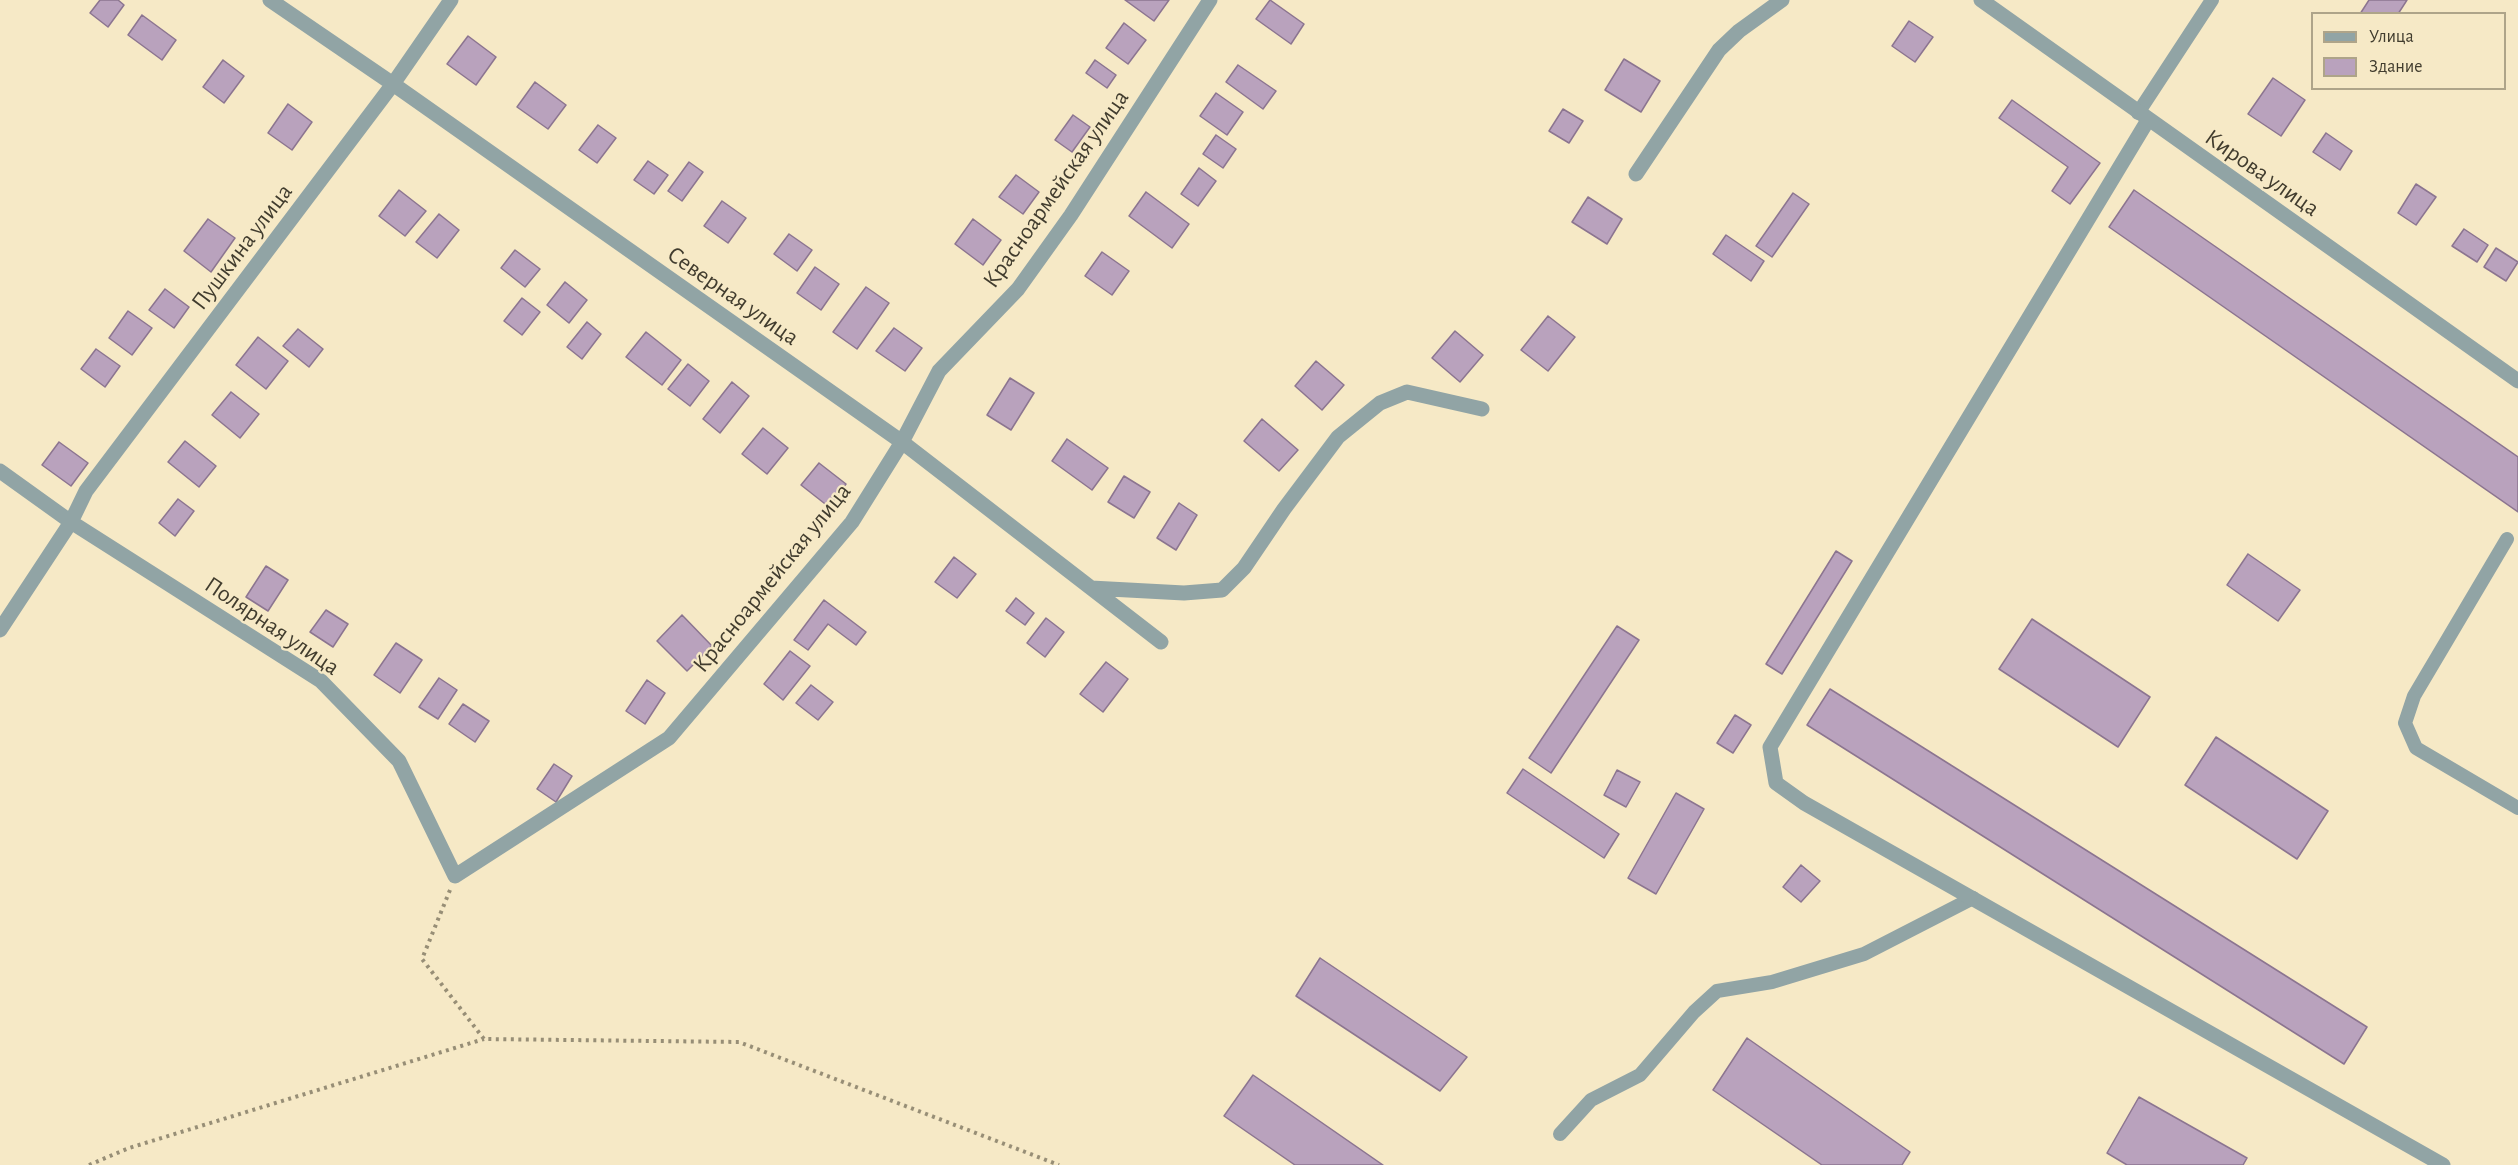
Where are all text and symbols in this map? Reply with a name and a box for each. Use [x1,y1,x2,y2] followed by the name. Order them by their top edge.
[2311,12,2506,90] legend
[2369,28,2414,46] text: Улица
[2369,58,2423,76] text: Здание
[977,84,1135,294] street label: Красноармейская улица
[2199,123,2325,223] street label: Кирова улица
[185,178,299,316] street label: Пушкина улица
[662,240,804,352] street label: Северная улица
[687,478,857,678] street label: Красноармейская улица
[199,570,345,682] street label: Полярная улица

